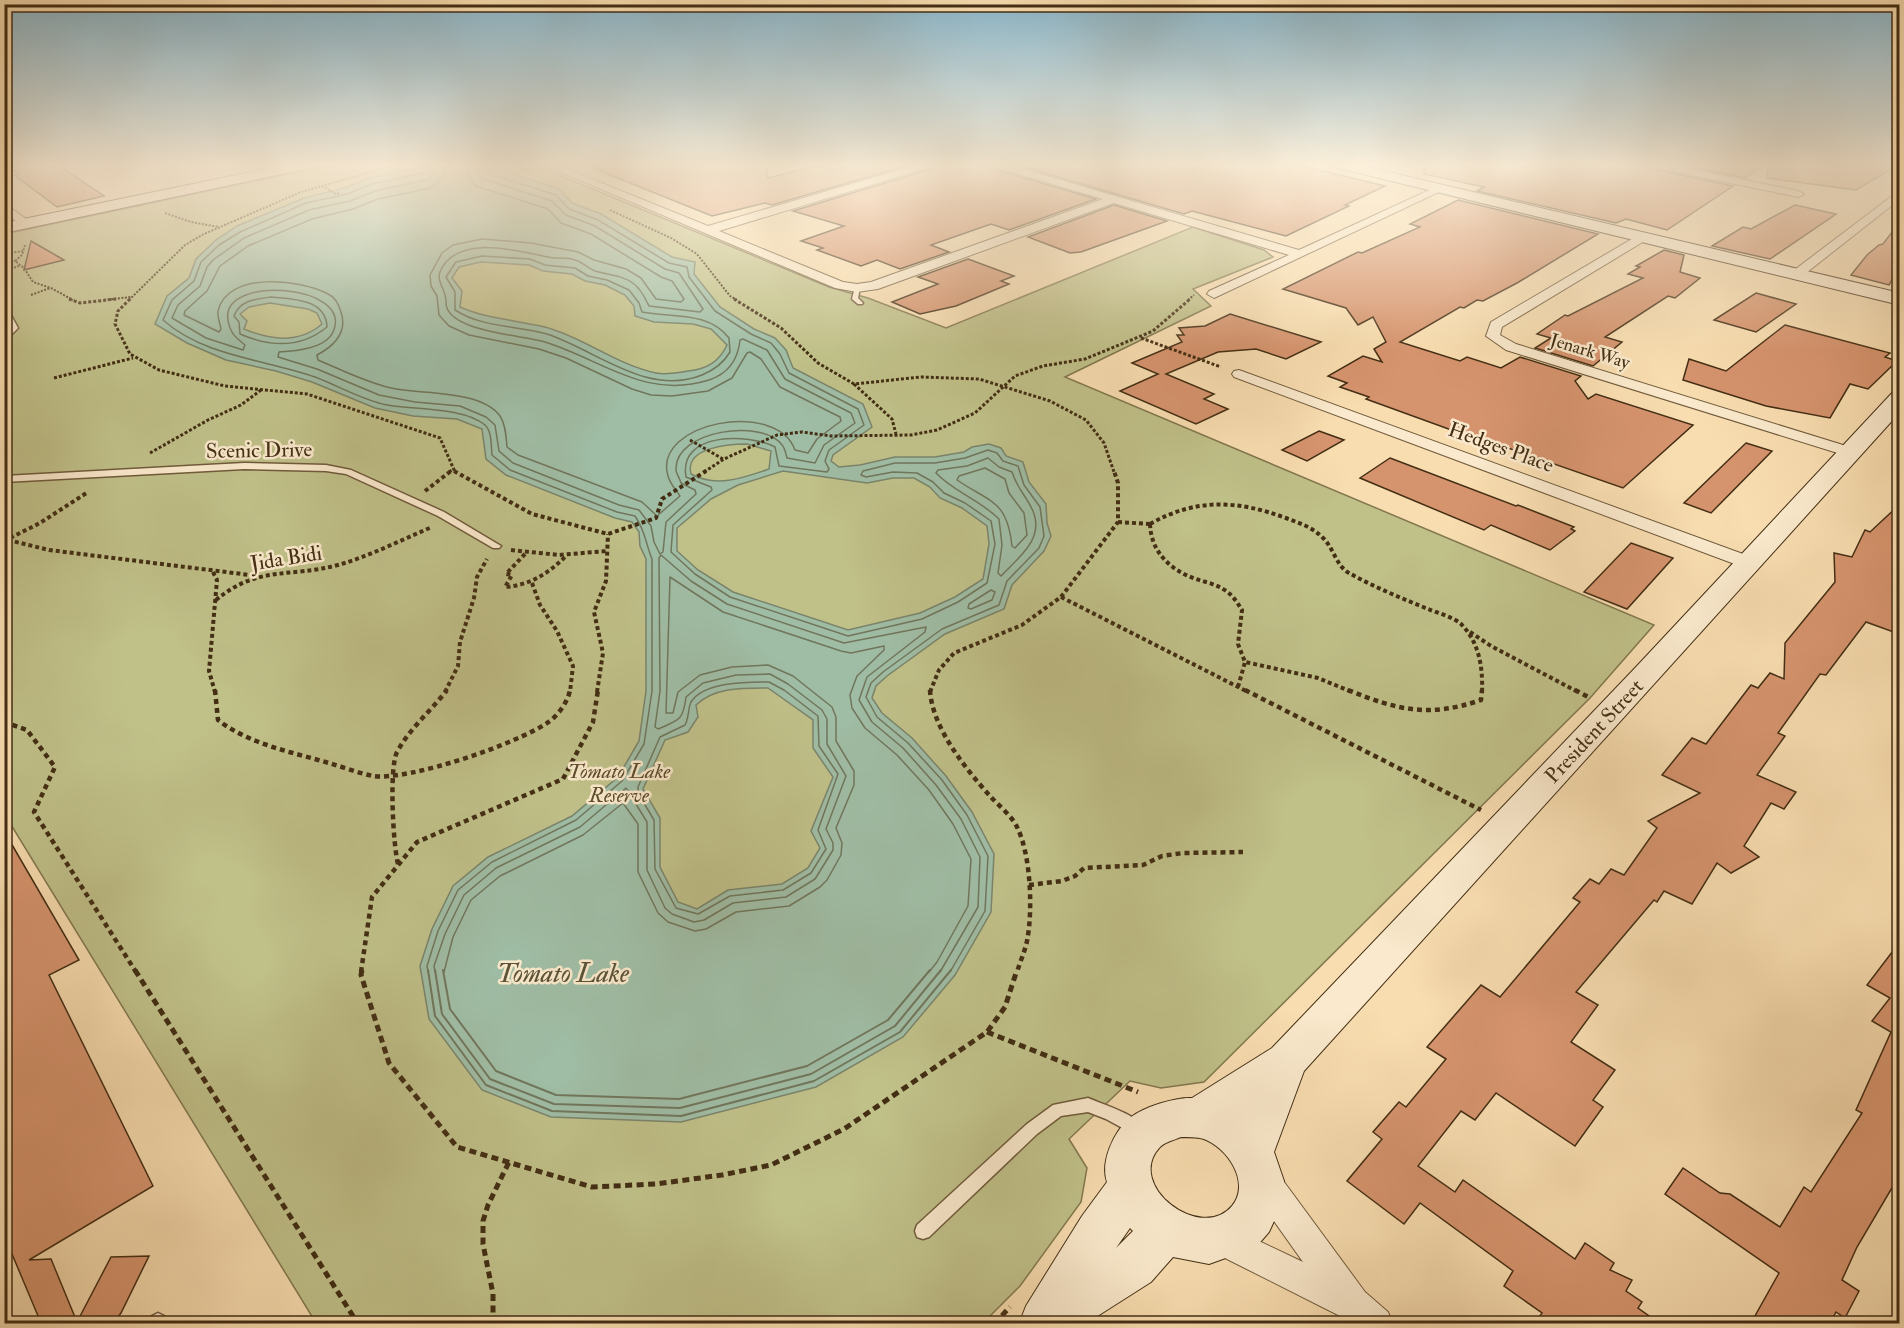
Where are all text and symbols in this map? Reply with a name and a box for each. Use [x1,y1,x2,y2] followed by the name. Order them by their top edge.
[1546,328,1634,375] street label: Jenark Way
[1444,416,1558,479] street label: Hedges Place
[206,436,313,465] street label: Scenic Drive
[247,539,324,578] street label: Jida Bidi
[1539,673,1650,789] street label: President Street
[568,758,671,809] park label: Tomato Lake Reserve
[497,957,630,990] water label: Tomato Lake

